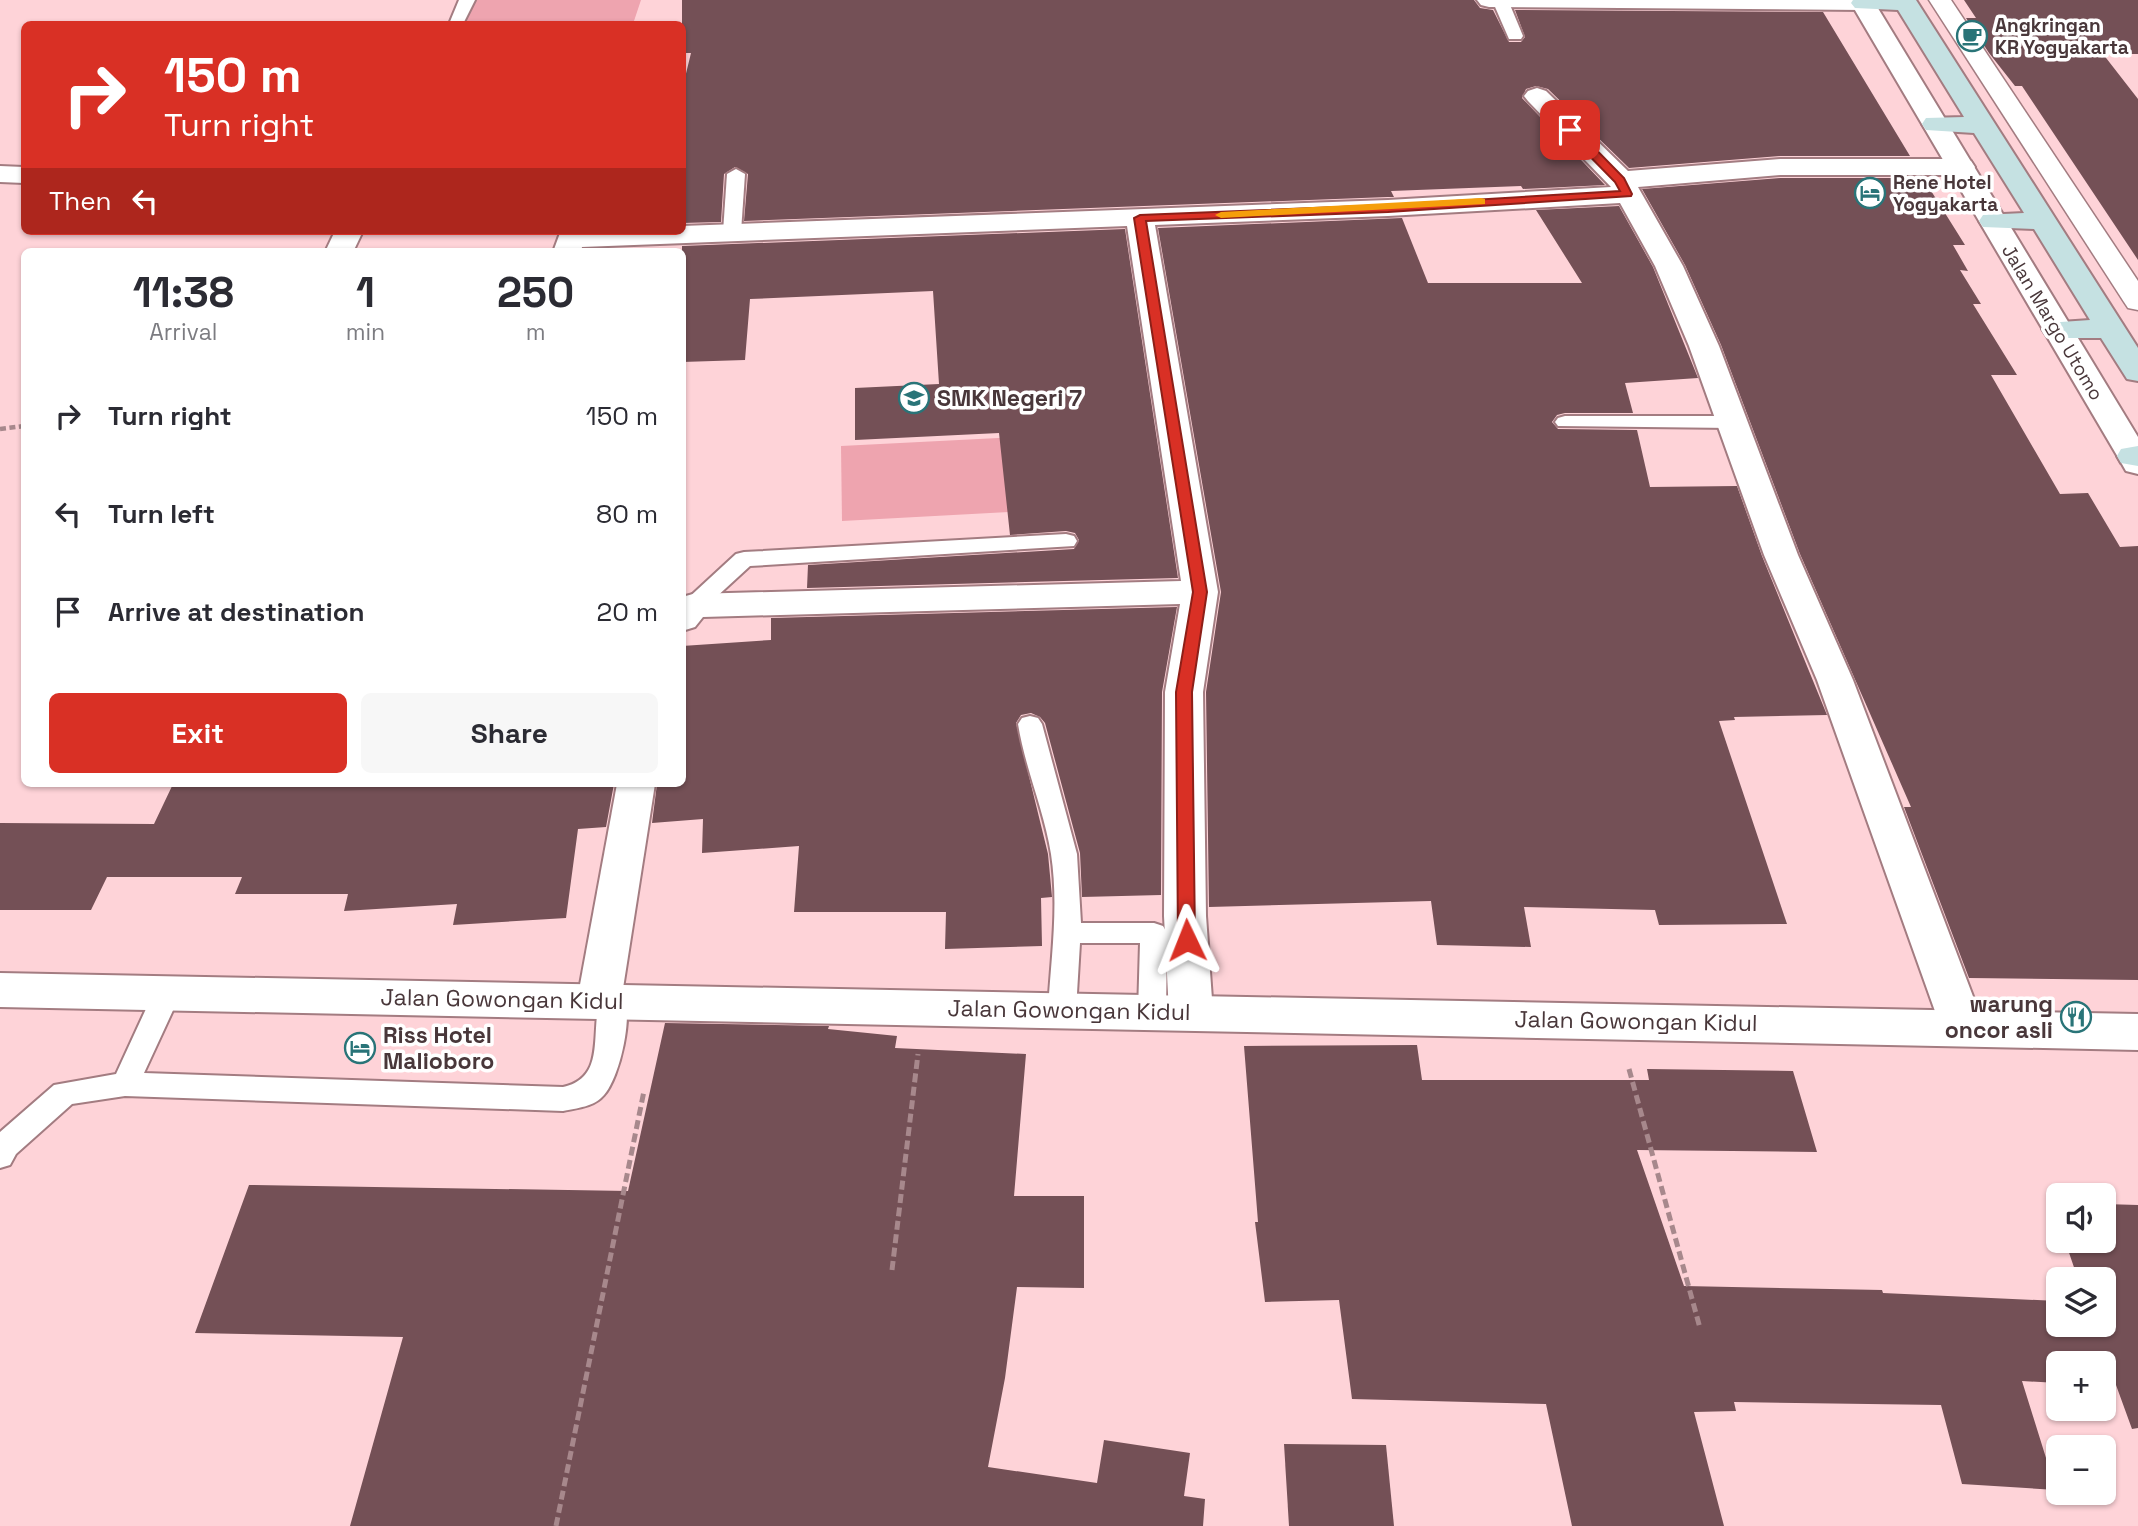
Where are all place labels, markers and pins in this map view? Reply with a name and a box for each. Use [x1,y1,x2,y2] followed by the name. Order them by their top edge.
[1995,13,2129,60] place label: Angkringan KR Yogyakarta
[1955,19,1989,53] cafe icon: Angkringan KR Yogyakarta
[1540,100,1600,160] pin
[1893,170,1998,217] place label: Rene Hotel Yogyakarta
[1853,176,1887,210] hotel icon: Rene Hotel Yogyakarta
[897,381,931,415] school or university icon: SMK Negeri 7
[937,383,1082,413] place label: SMK Negeri 7
[1945,989,2053,1045] place label: warung oncor asli
[2059,1000,2093,1034] restaurant icon: warung oncor asli
[383,1020,494,1076] place label: Riss Hotel Malioboro
[343,1031,377,1065] hotel icon: Riss Hotel Malioboro

